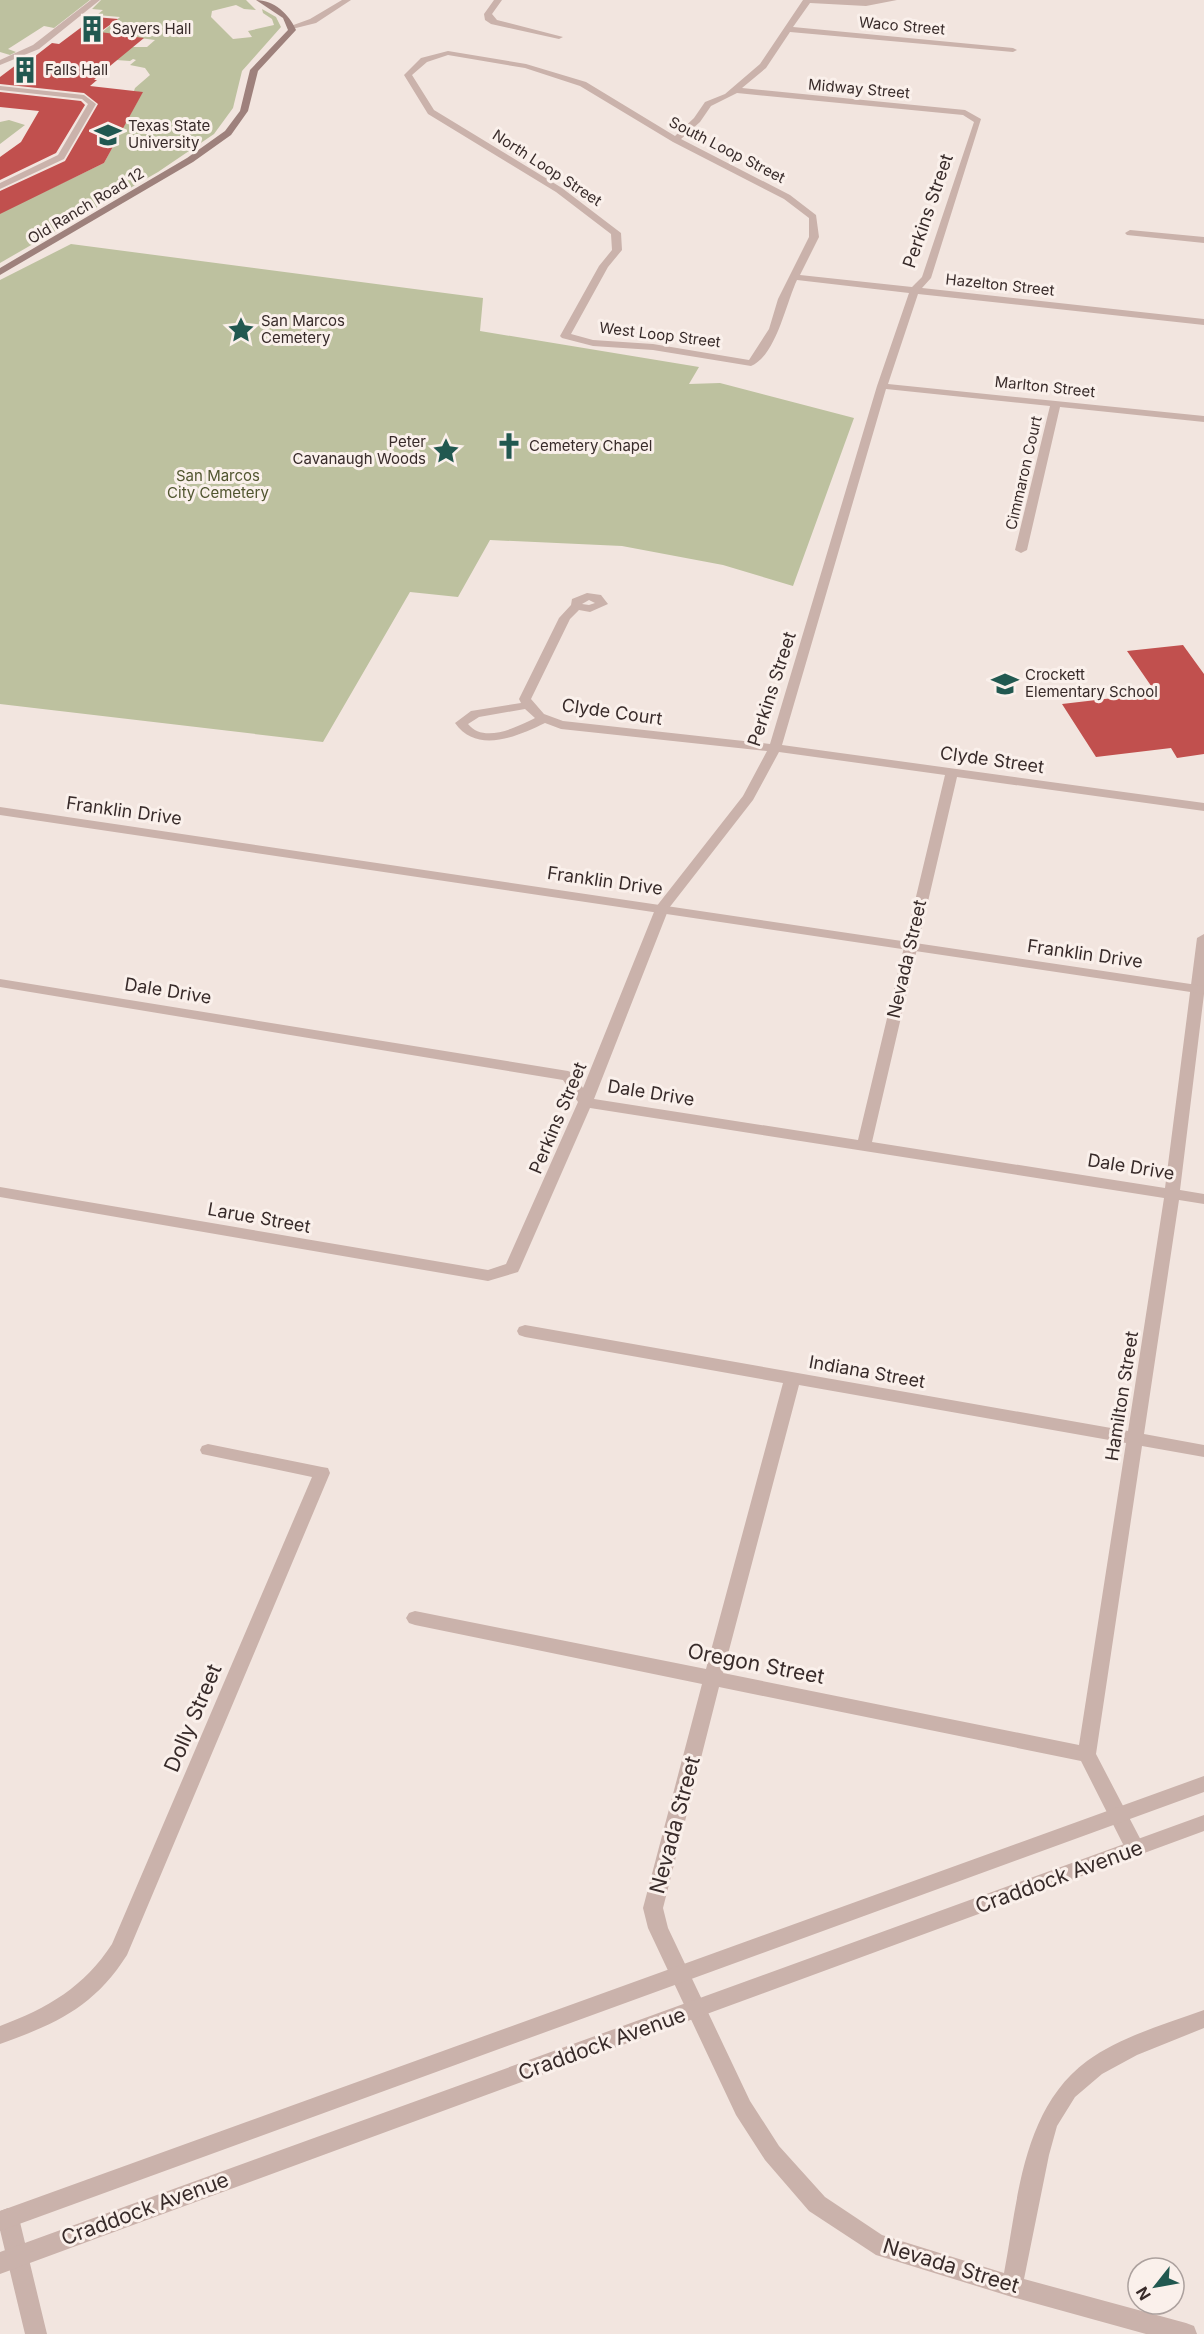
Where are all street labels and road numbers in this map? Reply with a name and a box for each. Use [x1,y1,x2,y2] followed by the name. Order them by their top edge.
[858,12,946,39] street label: Waco Street
[807,75,911,102] street label: Midway Street
[666,112,789,187] street label: South Loop Street
[489,125,606,210] street label: North Loop Street
[898,151,957,271] street label: Perkins Street
[24,163,148,248] street label: Old Ranch Road 12
[945,269,1056,300] street label: Hazelton Street
[598,318,722,351] street label: West Loop Street
[994,372,1096,401] street label: Marlton Street
[1001,414,1046,532] street label: Cimmaron Court
[743,629,800,749] street label: Perkins Street
[560,694,664,729] street label: Clyde Court
[939,742,1045,777] street label: Clyde Street
[65,792,183,829] street label: Franklin Drive
[546,862,664,899] street label: Franklin Drive
[883,898,930,1020] street label: Nevada Street
[1026,935,1144,972] street label: Franklin Drive
[123,973,213,1008] street label: Dale Drive
[525,1059,591,1177] street label: Perkins Street
[606,1075,696,1110] street label: Dale Drive
[1086,1149,1176,1184] street label: Dale Drive
[206,1198,312,1237] street label: Larue Street
[1101,1329,1142,1462] street label: Hamilton Street
[807,1351,927,1392] street label: Indiana Street
[686,1638,827,1689] street label: Oregon Street
[159,1660,227,1776] street label: Dolly Street
[644,1753,705,1896] street label: Nevada Street
[972,1835,1146,1918] street label: Craddock Avenue
[515,2002,689,2085] street label: Craddock Avenue
[58,2167,232,2250] street label: Craddock Avenue
[880,2233,1022,2298] street label: Nevada Street

